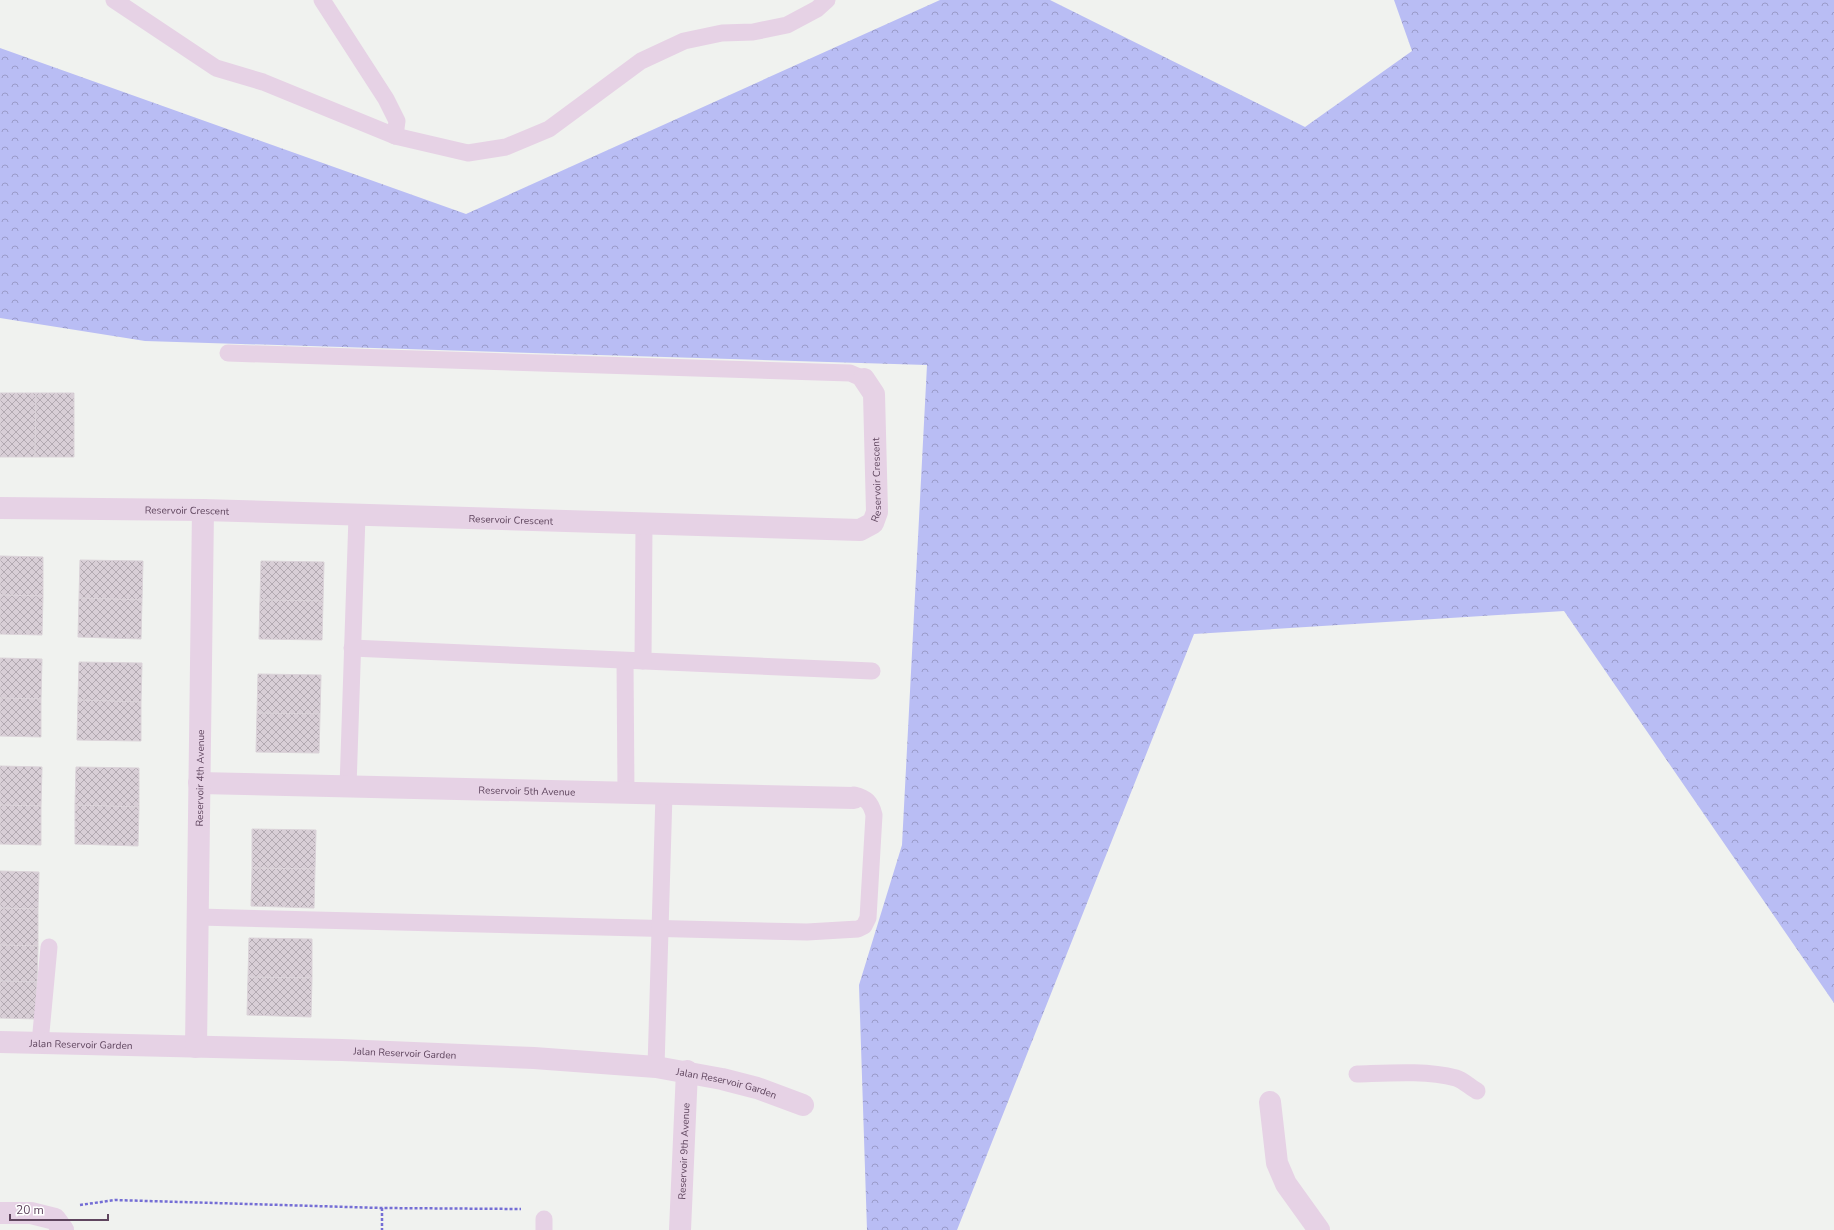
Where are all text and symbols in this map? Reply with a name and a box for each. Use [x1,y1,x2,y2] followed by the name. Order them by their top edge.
[868,437,885,524] street label: Reservoir Crescent
[145,503,230,519] street label: Reservoir Crescent
[468,512,554,529] street label: Reservoir Crescent
[193,729,208,827] street label: Reservoir 4th Avenue
[478,783,575,800] street label: Reservoir 5th Avenue
[28,1037,133,1053] street label: Jalan Reservoir Garden
[352,1044,457,1063] street label: Jalan Reservoir Garden
[674,1065,779,1103] street label: Jalan Reservoir Garden
[675,1102,694,1200] street label: Reservoir 9th Avenue
[10,1196,108,1222] scale bar
[16,1202,44,1218] text: 20 m

